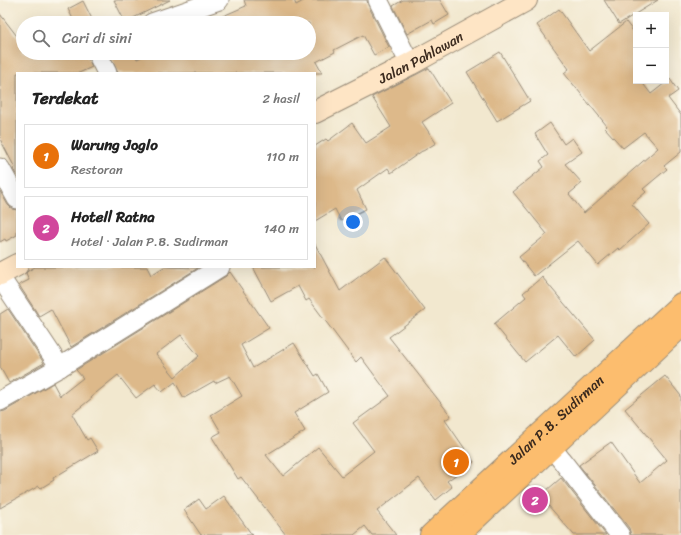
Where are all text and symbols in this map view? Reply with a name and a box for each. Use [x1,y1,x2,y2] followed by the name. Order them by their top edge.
[633,12,669,84] map controls
[633,12,669,48] button: +
[16,16,316,60] search box
[62,25,132,51] text: Cari di sini
[373,25,469,92] street label: Jalan Pahlawan
[30,27,52,49] icon: search
[633,48,669,84] button: −
[32,83,98,113] text: Terdekat
[263,87,300,110] text: 2 hasil
[71,132,158,158] text: Warung Joglo
[43,145,49,168] text: 1
[266,145,299,168] text: 110 m
[71,158,123,181] text: Restoran
[71,204,155,230] text: Hotell Ratna
[343,212,363,232] your location
[42,217,50,240] text: 2
[264,217,299,240] text: 140 m
[71,230,228,253] text: Hotel · Jalan P.B. Sudirman
[502,368,610,472] street label: Jalan P.B. Sudirman
[443,447,469,477] pin: 1
[522,485,548,515] pin: 2

